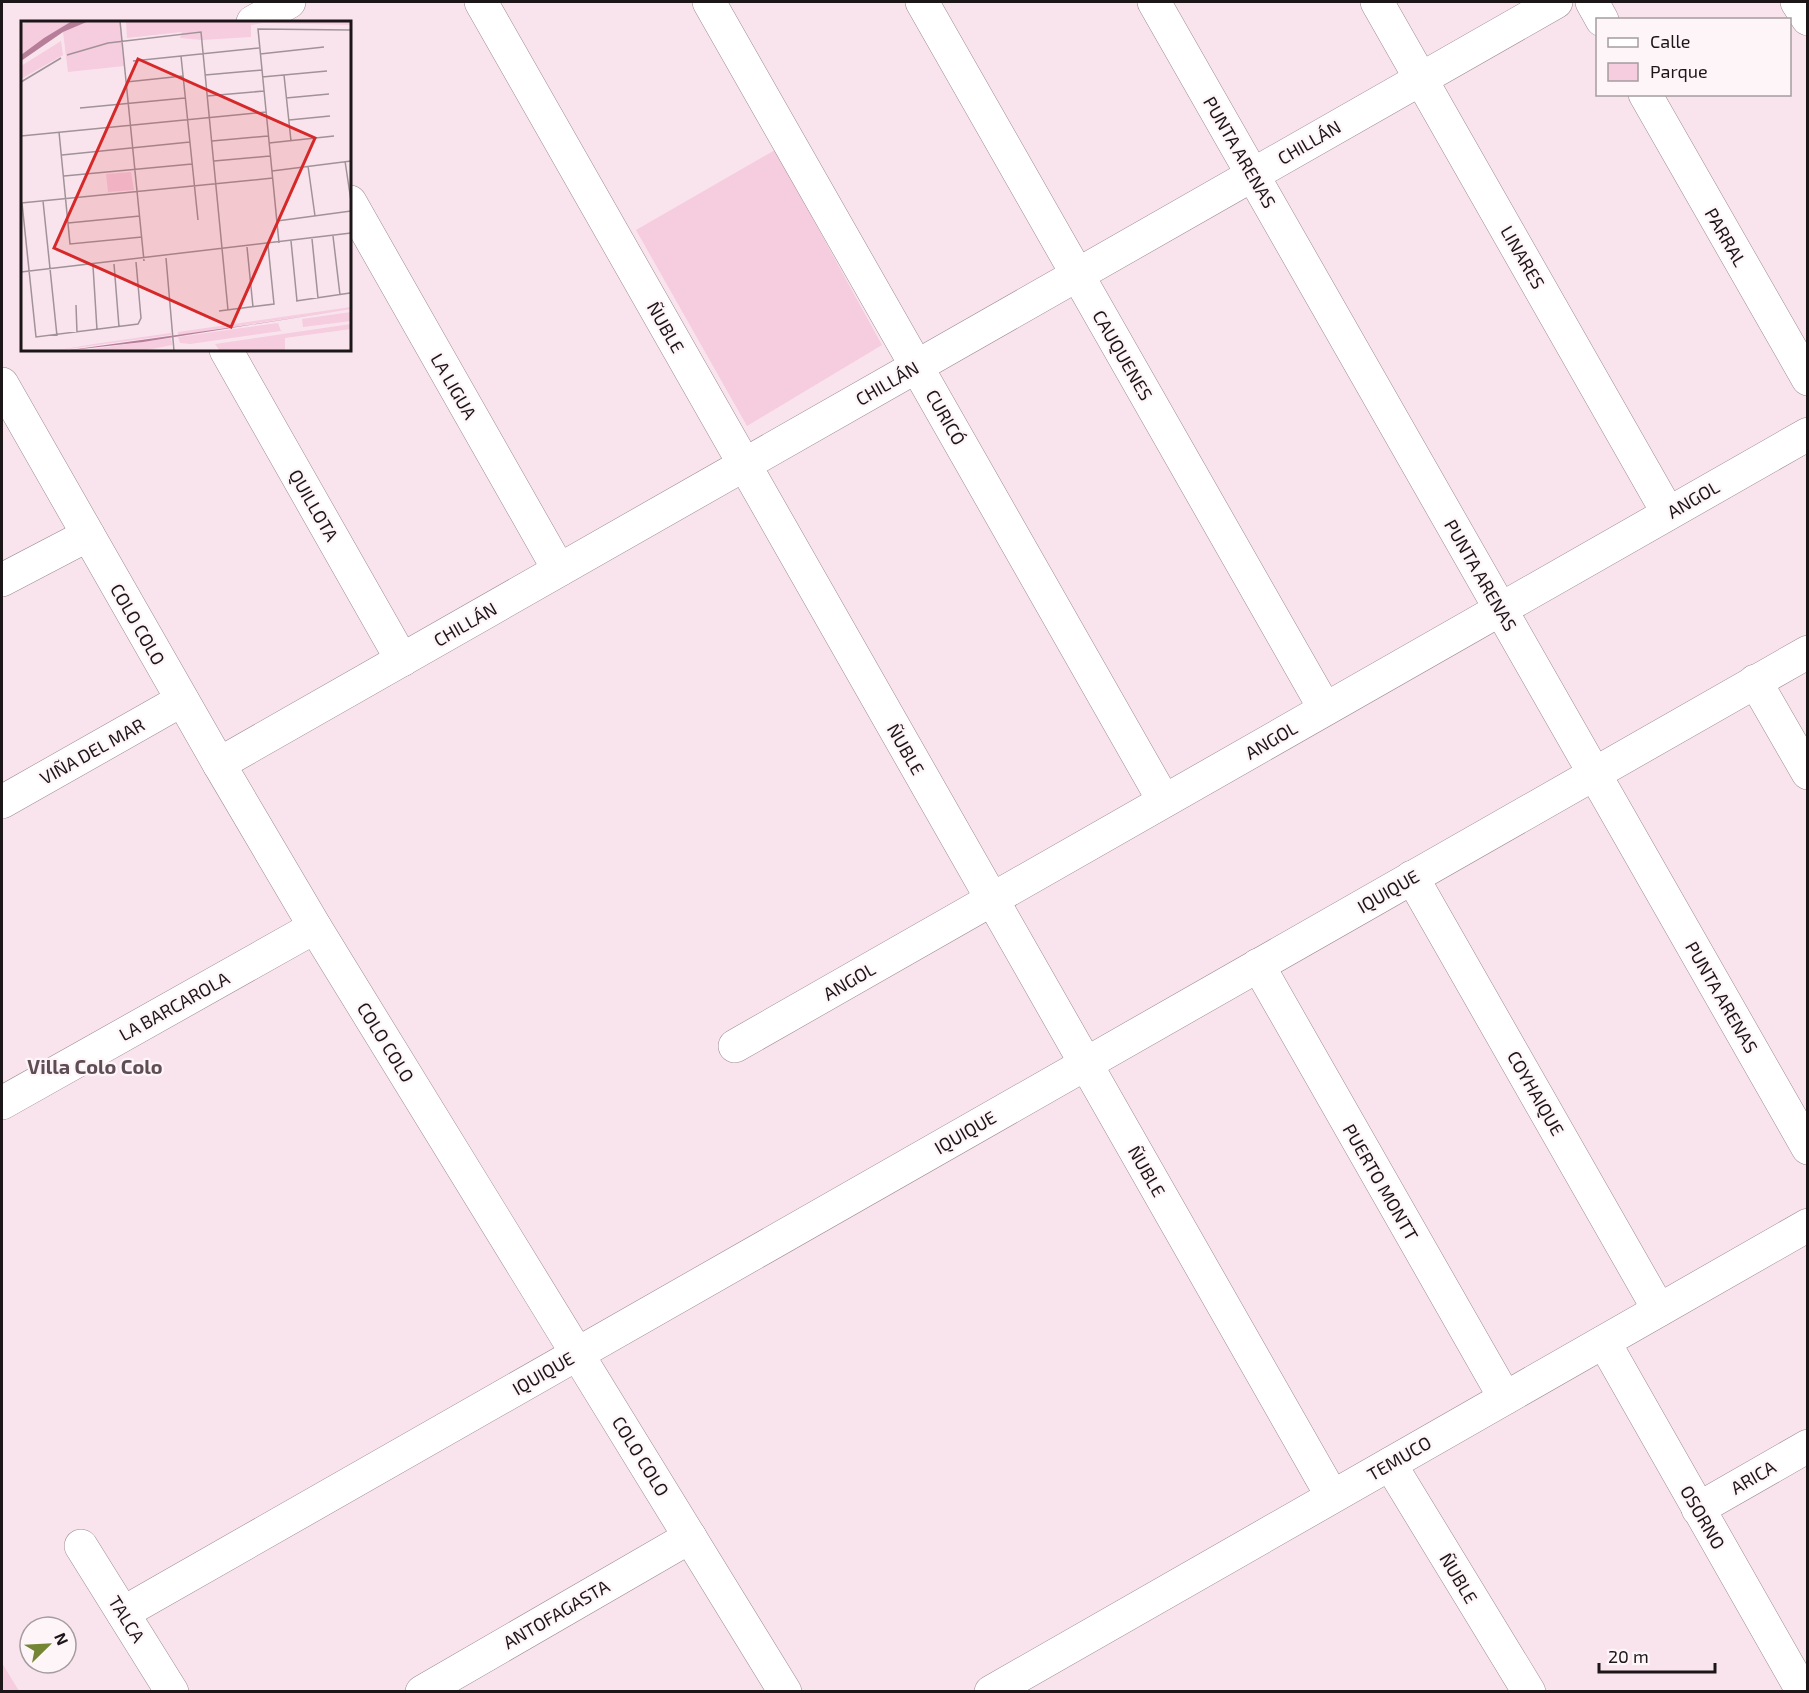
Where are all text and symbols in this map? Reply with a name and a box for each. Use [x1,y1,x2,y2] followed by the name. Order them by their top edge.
[1596,18,1791,96] legend
[21,21,351,351] inset map
[1650,30,1691,52] text: Calle
[1650,60,1708,82] text: Parque
[1199,92,1281,212] street label: PUNTA ARENAS
[1273,115,1345,169] street label: CHILLÁN
[1701,204,1751,270] street label: PARRAL
[1496,222,1550,292] street label: LINARES
[643,298,689,356] street label: ÑUBLE
[1088,306,1158,404] street label: CAUQUENES
[426,349,482,424] street label: LA LIGUA
[851,356,923,410] street label: CHILLÁN
[921,385,971,449] street label: CURICÓ
[285,465,344,546] street label: QUILLOTA
[1663,475,1723,523] street label: ANGOL
[1440,515,1522,635] street label: PUNTA ARENAS
[106,579,170,669] street label: COLO COLO
[429,597,501,651] street label: CHILLÁN
[36,713,148,789] street label: VIÑA DEL MAR
[1241,716,1301,764] street label: ANGOL
[883,720,929,778] street label: ÑUBLE
[1353,865,1423,917] street label: IQUIQUE
[1681,937,1763,1057] street label: PUNTA ARENAS
[819,957,879,1005] street label: ANGOL
[115,966,234,1045] street label: LA BARCAROLA
[353,998,419,1086] street label: COLO COLO
[1503,1047,1569,1139] street label: COYHAIQUE
[27,1054,163,1078] district label: Villa Colo Colo
[930,1106,1000,1158] street label: IQUIQUE
[1339,1120,1424,1245] street label: PUERTO MONTT
[1124,1142,1170,1200] street label: ÑUBLE
[508,1347,578,1399] street label: IQUIQUE
[608,1412,674,1500] street label: COLO COLO
[1363,1431,1435,1485] street label: TEMUCO
[1726,1455,1780,1499] street label: ARICA
[1676,1481,1730,1553] street label: OSORNO
[1435,1549,1483,1607] street label: ÑUBLE
[499,1574,614,1653] street label: ANTOFAGASTA
[104,1592,150,1647] street label: TALCA
[18,1615,78,1675] north arrow
[51,1630,73,1648] text: N
[1599,1636,1714,1674] scale bar
[1608,1645,1649,1667] text: 20 m

